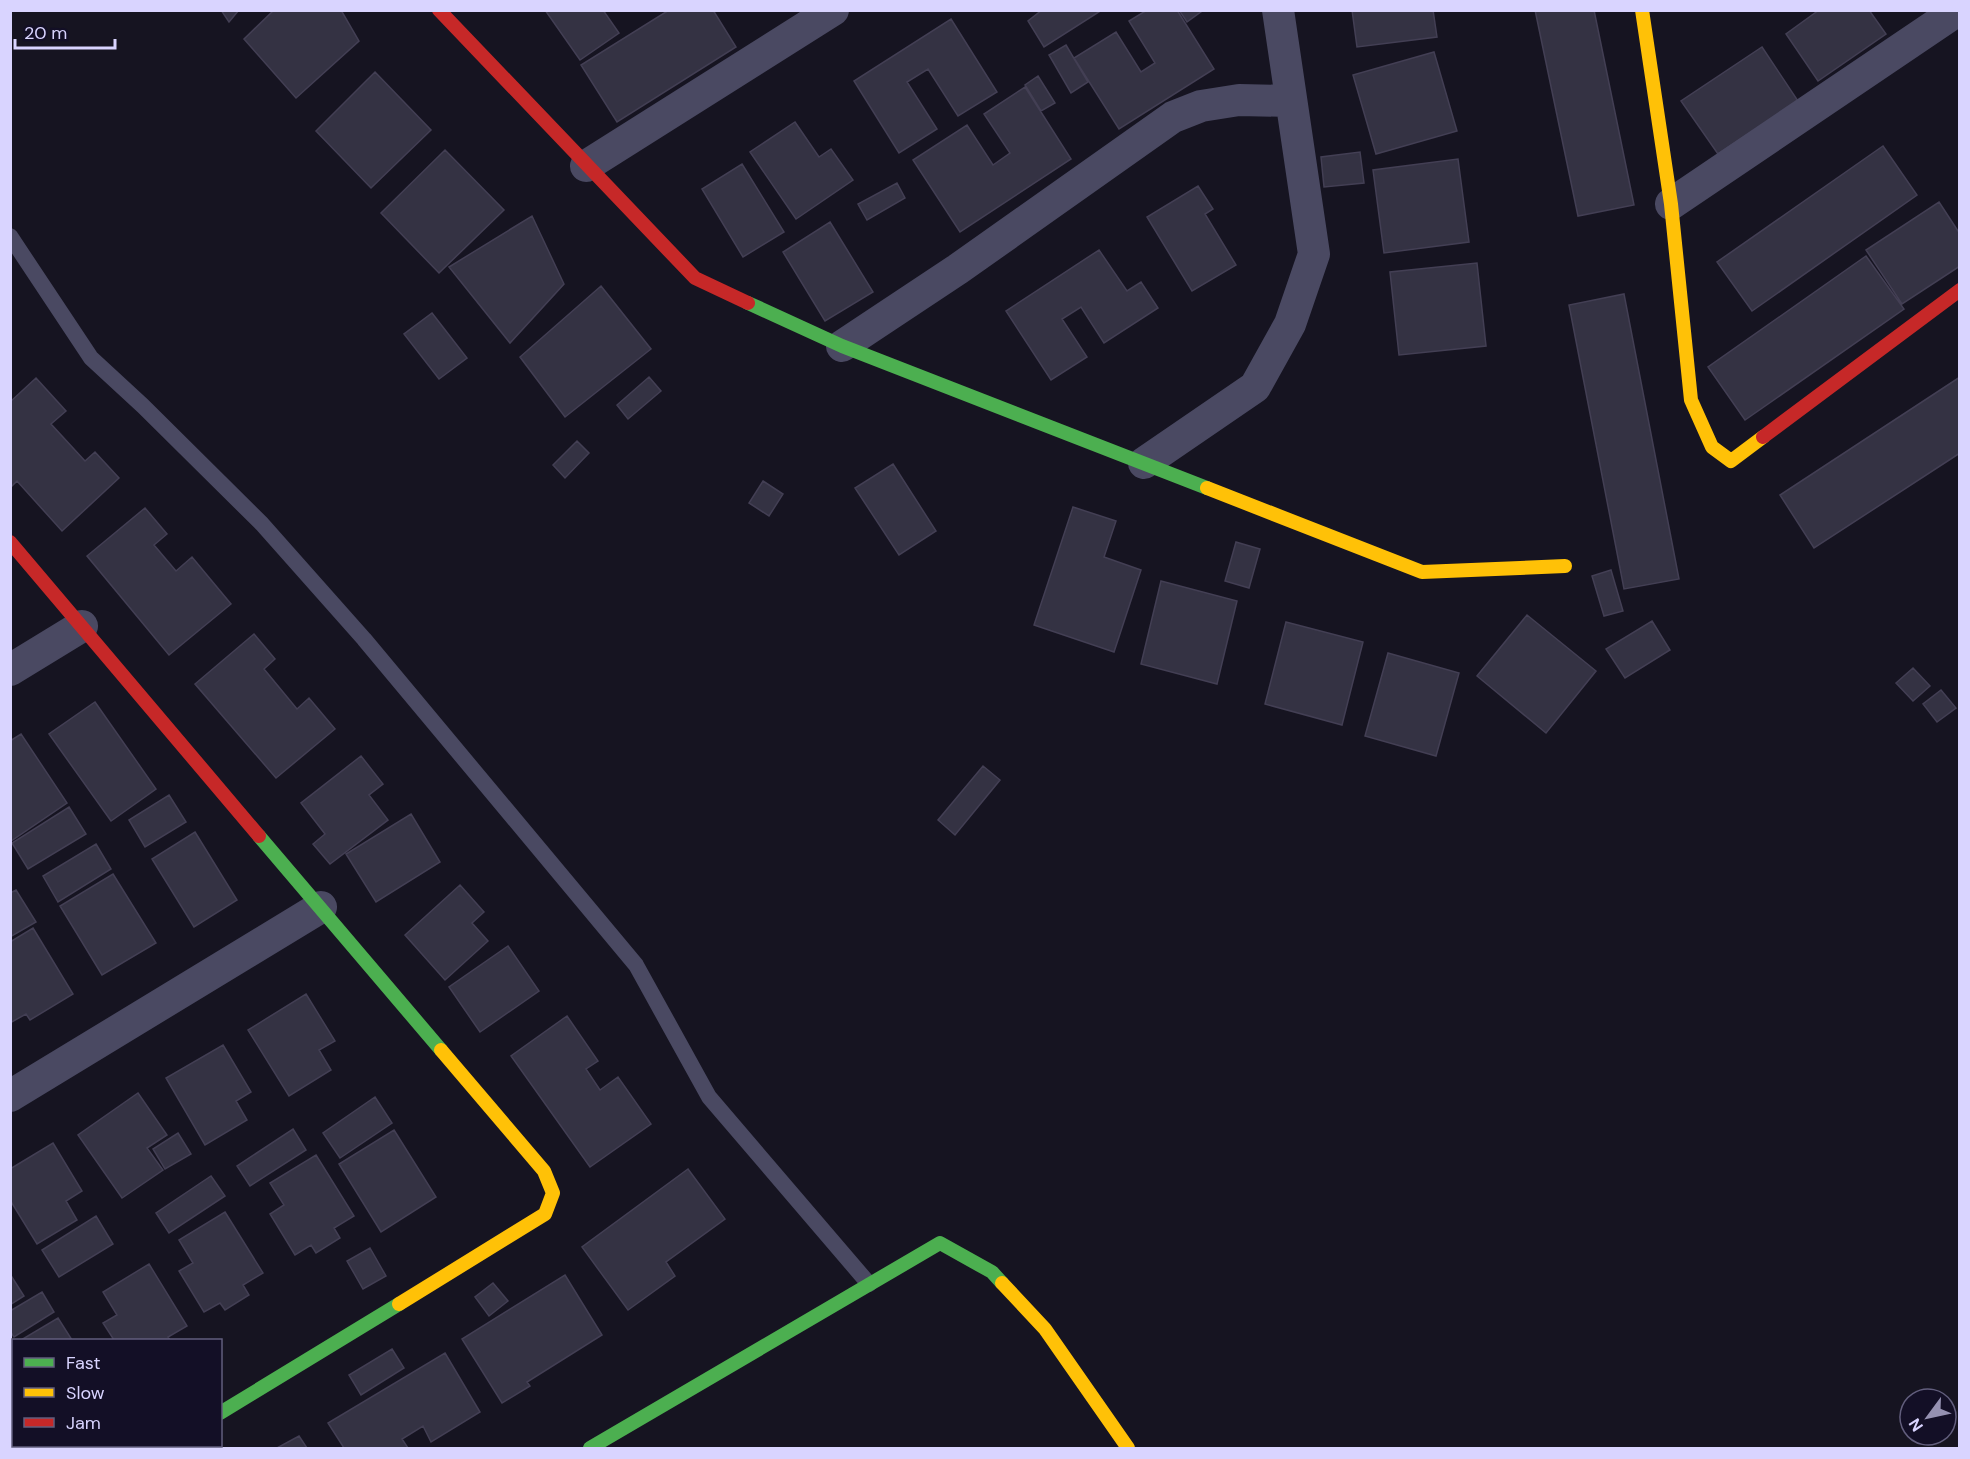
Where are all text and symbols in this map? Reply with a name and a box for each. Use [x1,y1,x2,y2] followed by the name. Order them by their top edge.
[15,12,116,50] scale bar
[24,21,67,45] text: 20 m
[12,1339,222,1447] legend
[66,1351,101,1375] text: Fast
[66,1381,105,1405] text: Slow
[1898,1387,1958,1447] north arrow
[66,1411,101,1435] text: Jam
[1904,1414,1928,1436] text: N

